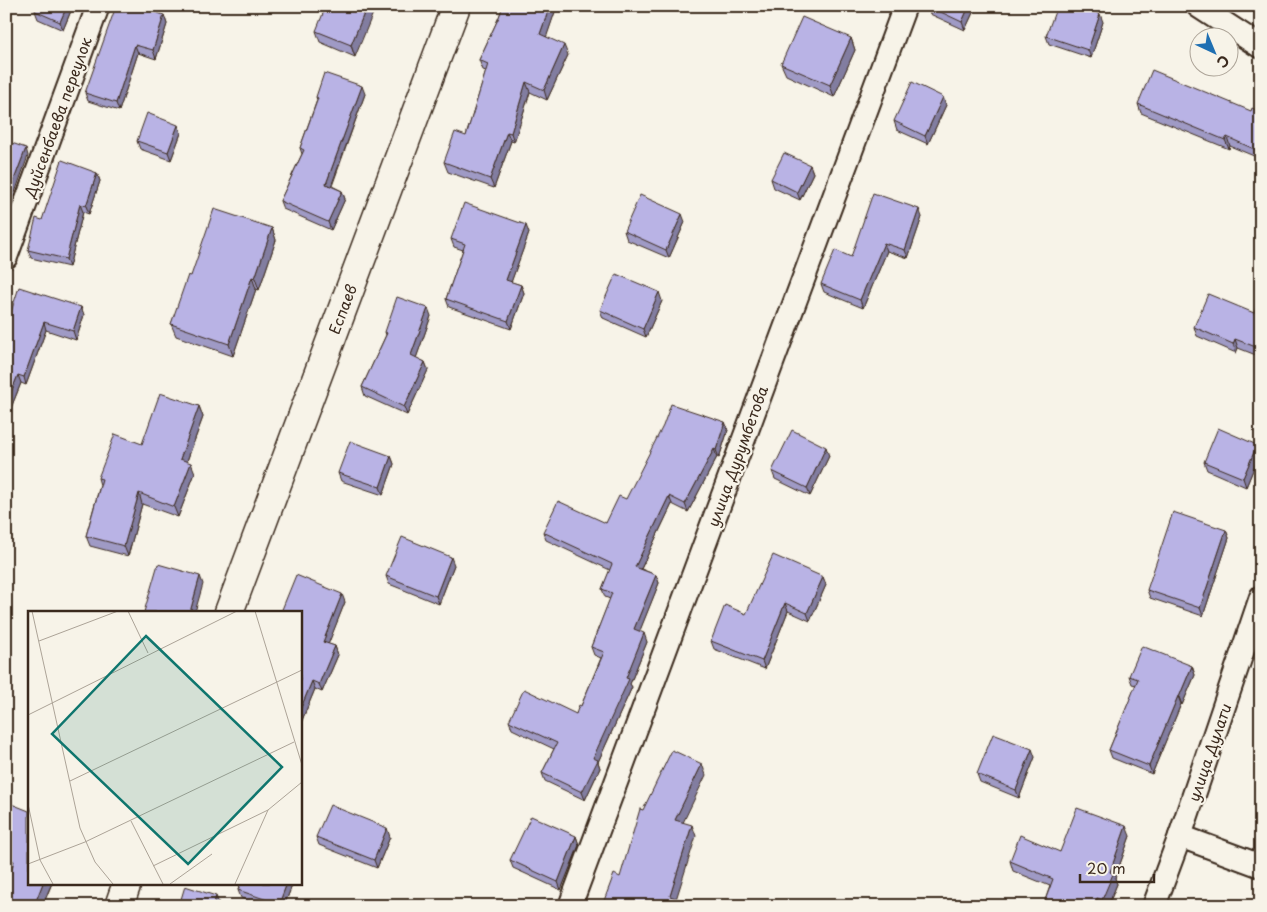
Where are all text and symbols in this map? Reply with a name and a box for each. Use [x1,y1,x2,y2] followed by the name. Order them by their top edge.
[1190,28,1240,78] north arrow
[17,33,97,201] street label: Дуйсенбаева переулок
[1212,51,1234,73] text: С
[322,280,362,337] street label: Еспаев
[701,382,773,530] street label: улица Дурумбетова
[28,611,301,884] inset map
[1181,700,1237,804] street label: улица Дулати
[1080,852,1153,884] scale bar
[1087,856,1126,879] text: 20 m

